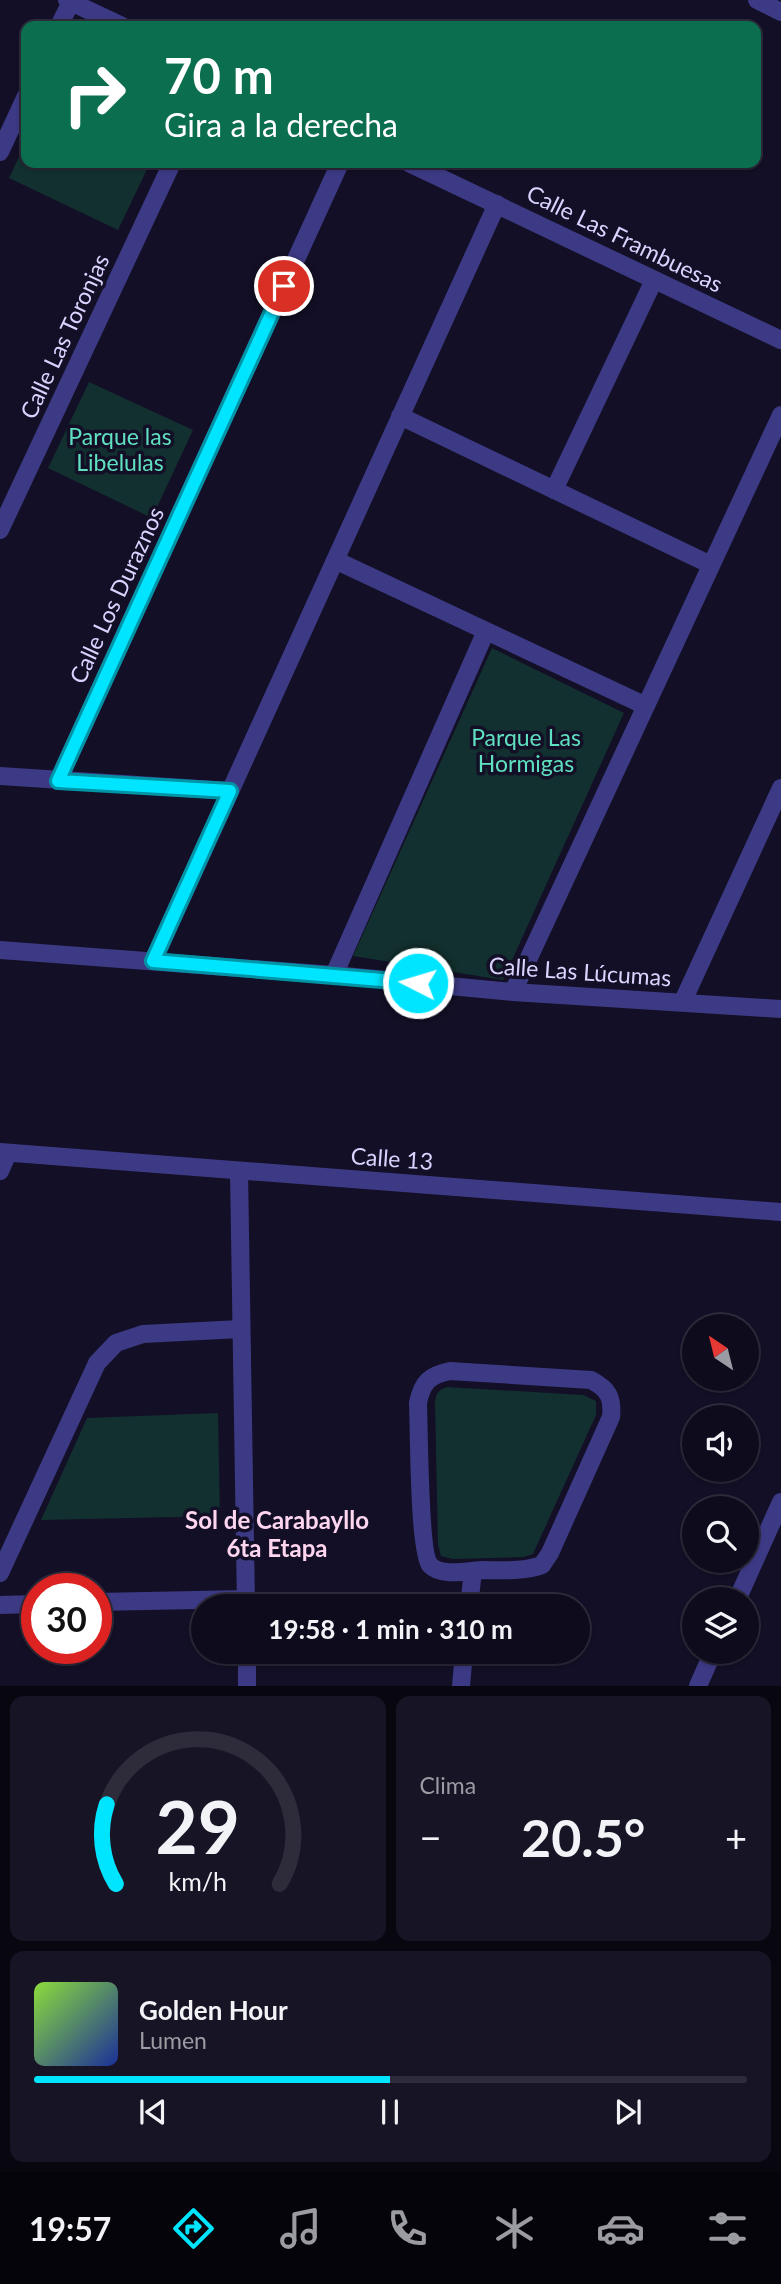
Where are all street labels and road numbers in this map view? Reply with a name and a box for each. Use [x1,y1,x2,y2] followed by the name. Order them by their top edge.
[522,178,728,298] street label: Calle Las Frambuesas
[14,249,114,423] street label: Calle Las Toronjas
[63,502,169,688] street label: Calle Los Duraznos
[488,951,672,991] street label: Calle Las Lúcumas
[350,1141,434,1175] street label: Calle 13

